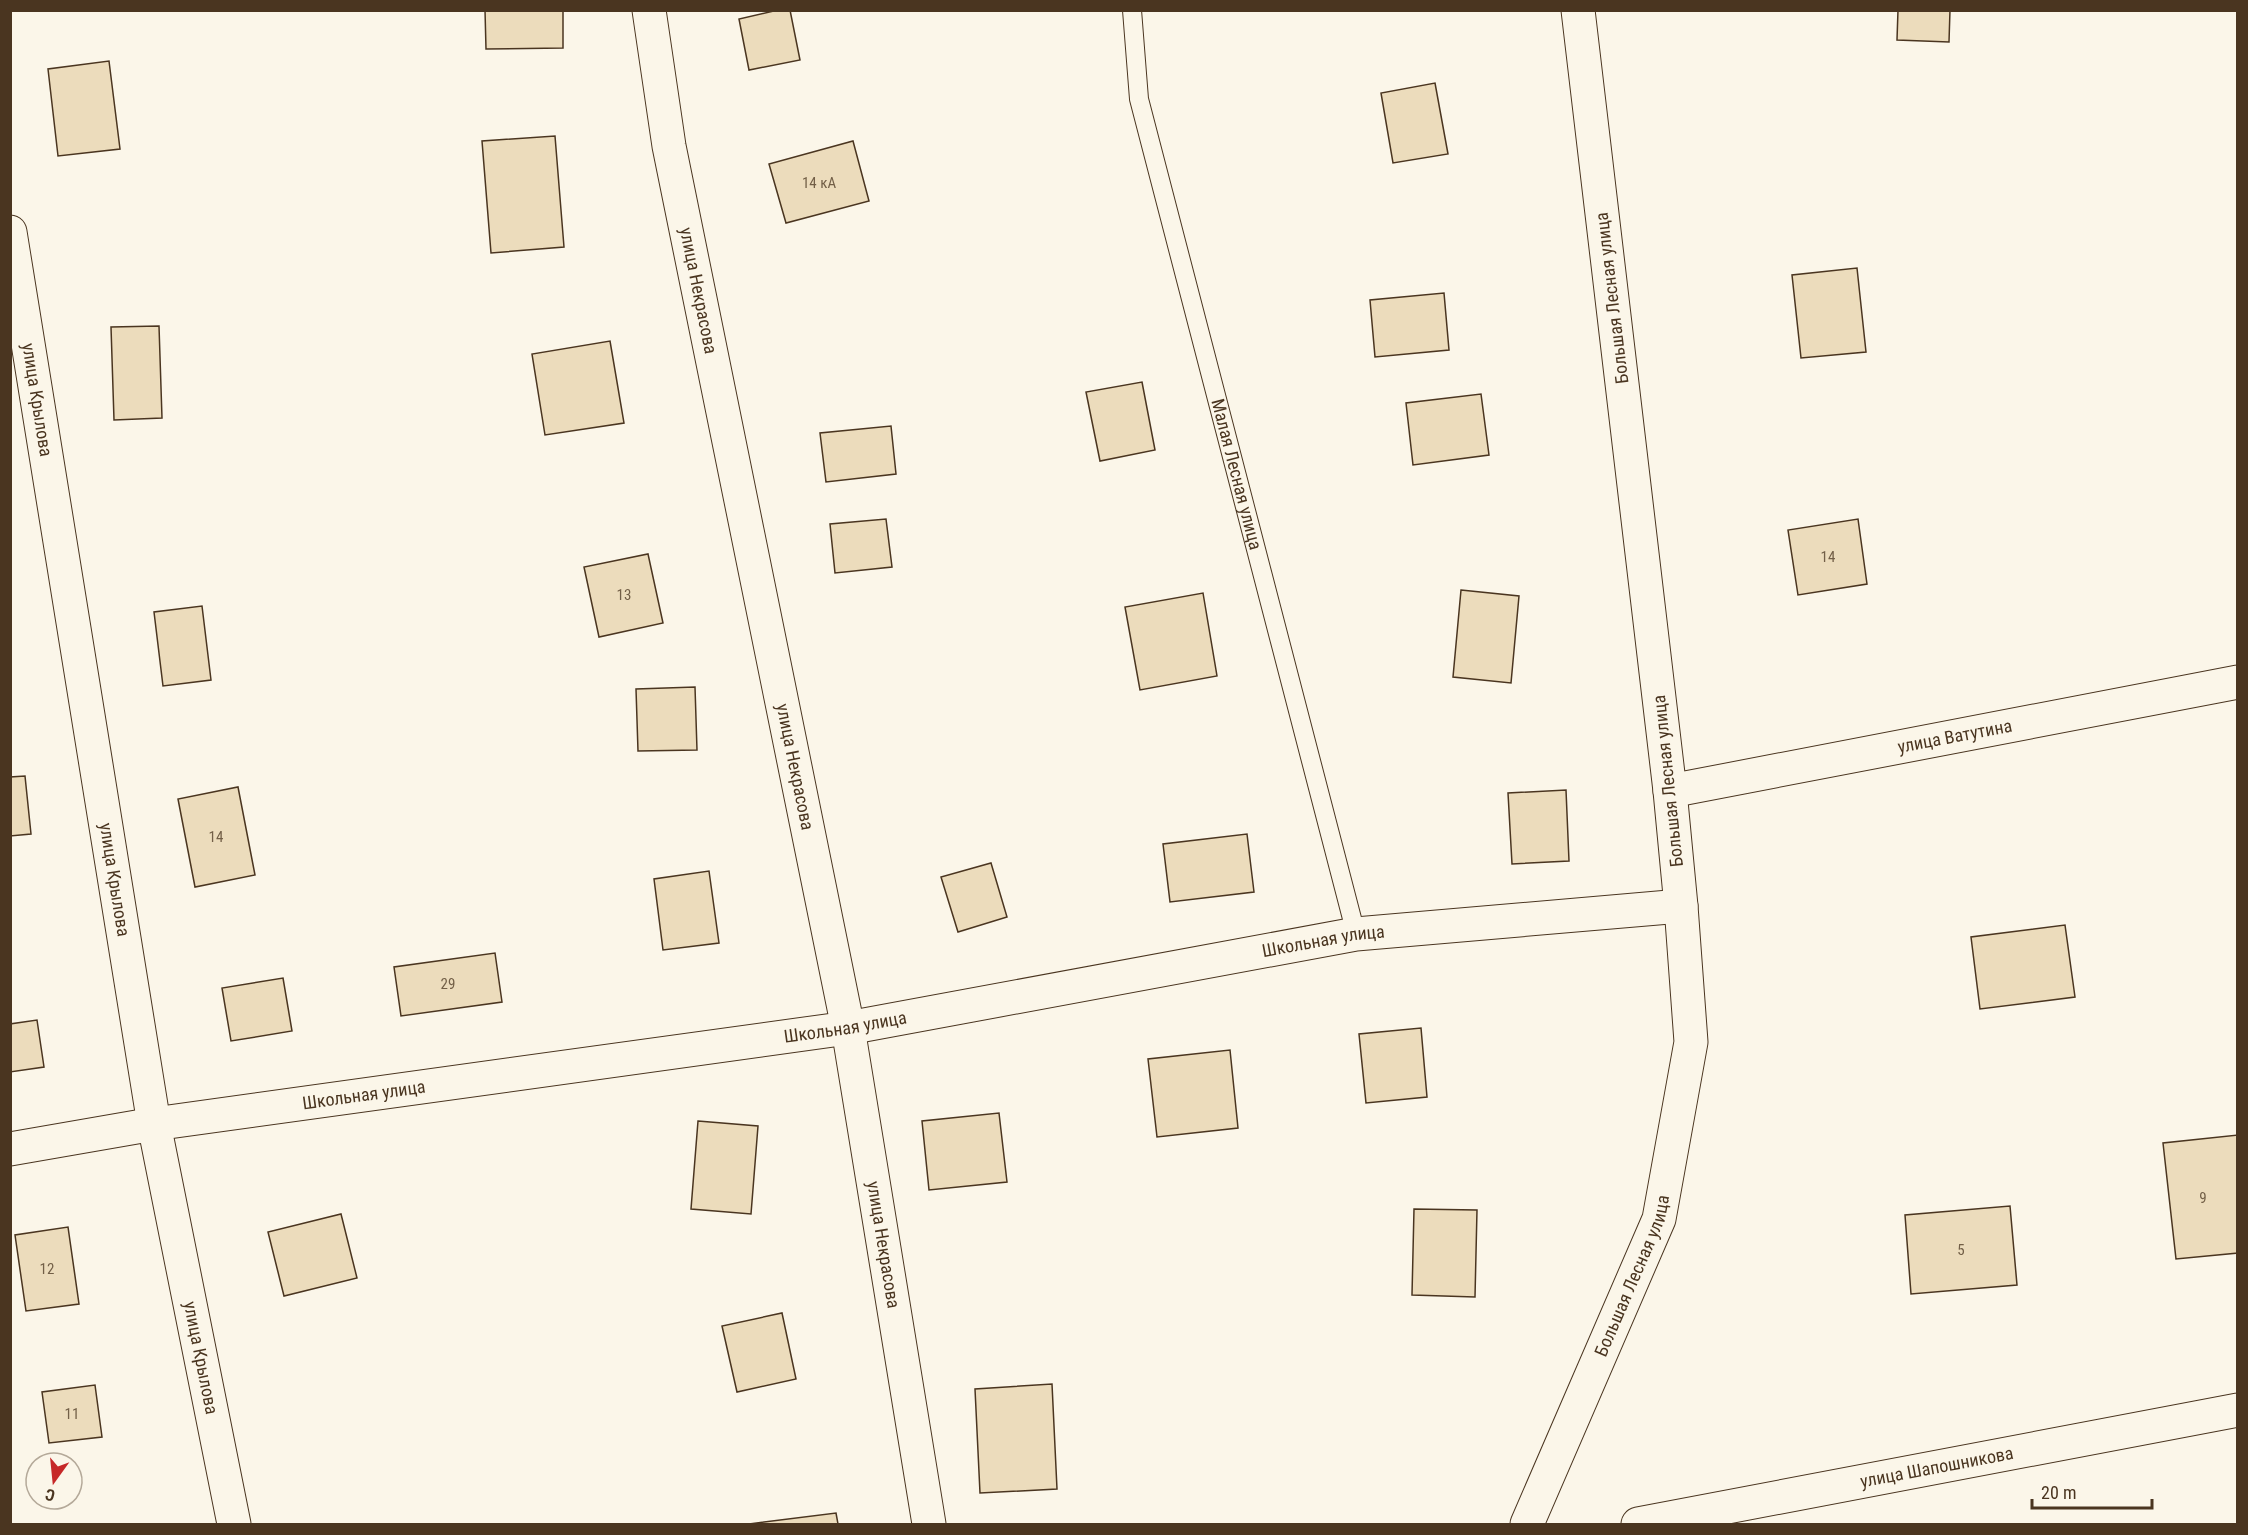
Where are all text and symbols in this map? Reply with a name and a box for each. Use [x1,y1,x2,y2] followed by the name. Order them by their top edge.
[802,174,836,192] house number: 14 кА
[1591,211,1632,385] street label: Большая Лесная улица
[676,225,722,356] street label: улица Некрасова
[18,341,57,458] street label: улица Крылова
[1207,397,1267,552] street label: Малая Лесная улица
[1821,548,1835,566] house number: 14
[617,586,631,604] house number: 13
[1648,694,1687,868] street label: Большая Лесная улица
[772,702,819,832] street label: улица Некрасова
[1896,715,2014,757] street label: улица Ватутина
[96,821,135,938] street label: улица Крылова
[209,828,223,846] house number: 14
[1260,921,1385,961] street label: Школьная улица
[441,975,455,993] house number: 29
[782,1006,908,1047] street label: Школьная улица
[301,1076,427,1113] street label: Школьная улица
[863,1179,905,1310] street label: улица Некрасова
[2199,1189,2207,1207] house number: 9
[1590,1193,1673,1359] street label: Большая Лесная улица
[1957,1241,1965,1259] house number: 5
[40,1260,54,1278] house number: 12
[180,1299,223,1416] street label: улица Крылова
[65,1405,79,1423] house number: 11
[1858,1442,2015,1492] street label: улица Шапошникова
[24,1451,84,1511] north arrow
[2032,1472,2152,1510] scale bar
[2041,1482,2076,1503] text: 20 m
[43,1485,57,1505] text: С

